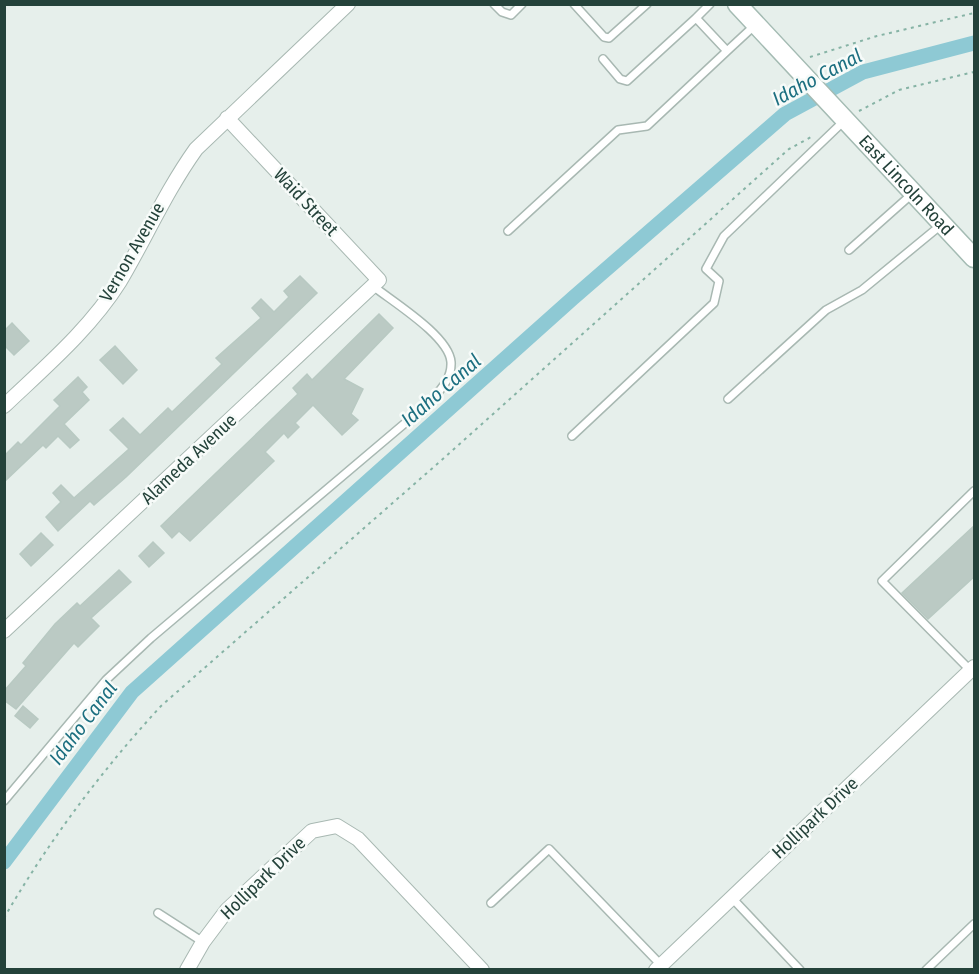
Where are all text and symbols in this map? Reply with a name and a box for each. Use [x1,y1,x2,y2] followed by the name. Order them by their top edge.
[768,43,866,111] water label: Idaho Canal
[854,130,958,240] street label: East Lincoln Road
[269,164,343,240] street label: Waid Street
[95,199,169,305] street label: Vernon Avenue
[396,349,486,431] water label: Idaho Canal
[137,409,241,509] street label: Alameda Avenue
[44,677,122,769] water label: Idaho Canal
[767,772,863,863] street label: Hollipark Drive
[216,832,310,924] street label: Hollipark Drive

